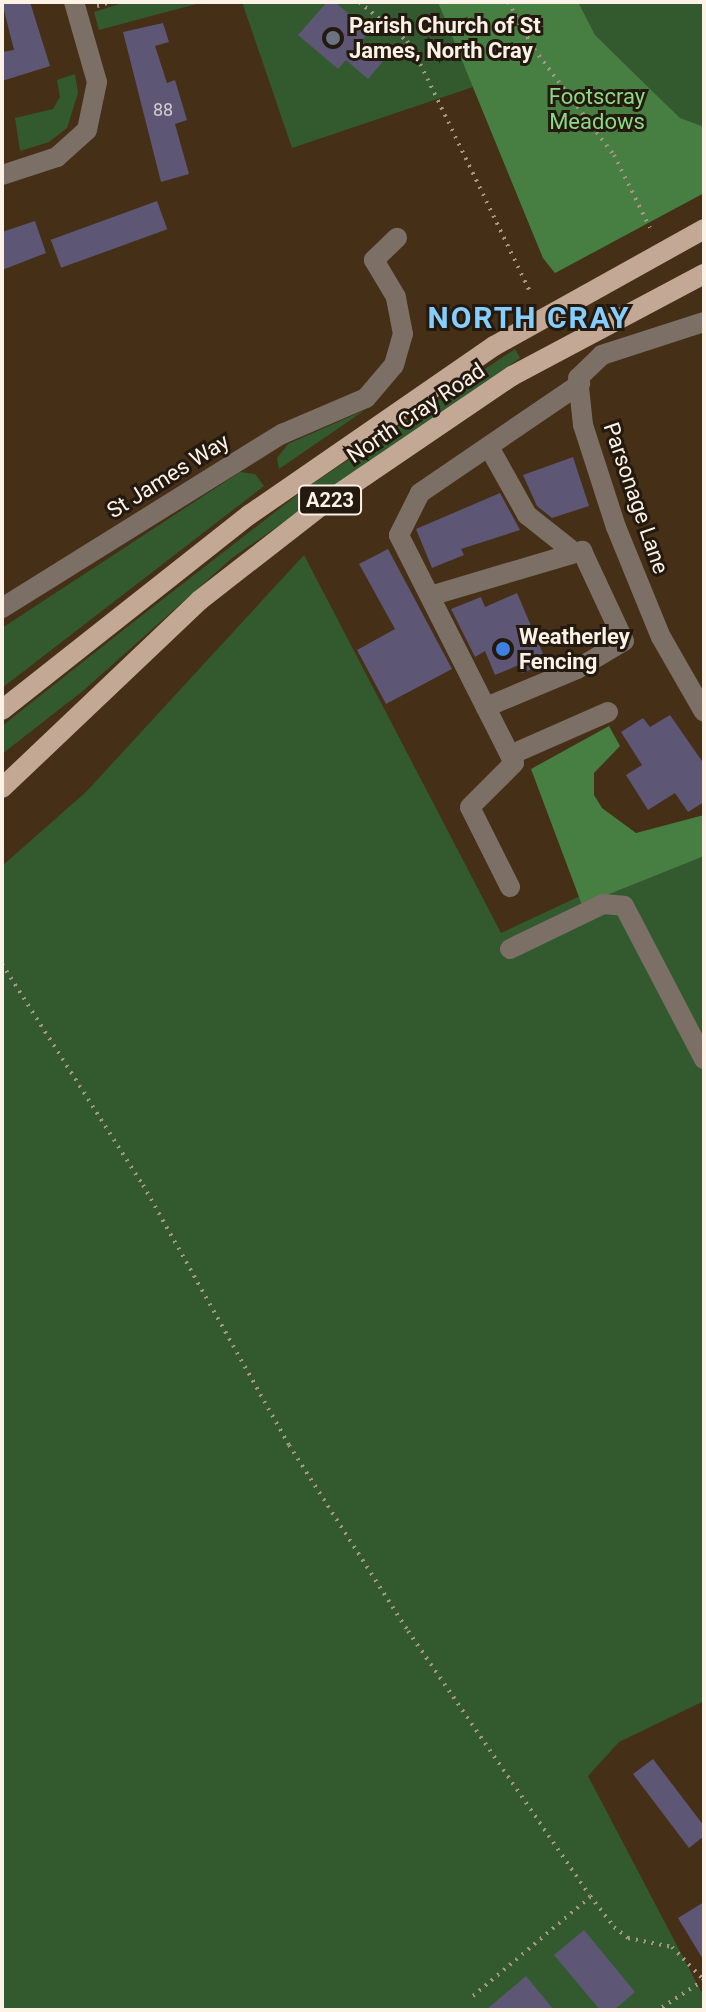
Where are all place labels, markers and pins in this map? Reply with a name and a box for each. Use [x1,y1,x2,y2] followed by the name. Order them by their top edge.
[349,12,541,64] place label: Parish Church of St James, North Cray
[324,29,342,47] marker: Parish Church of St James, North Cray
[519,623,630,674] place label: Weatherley Fencing
[494,640,512,658] marker: Weatherley Fencing

